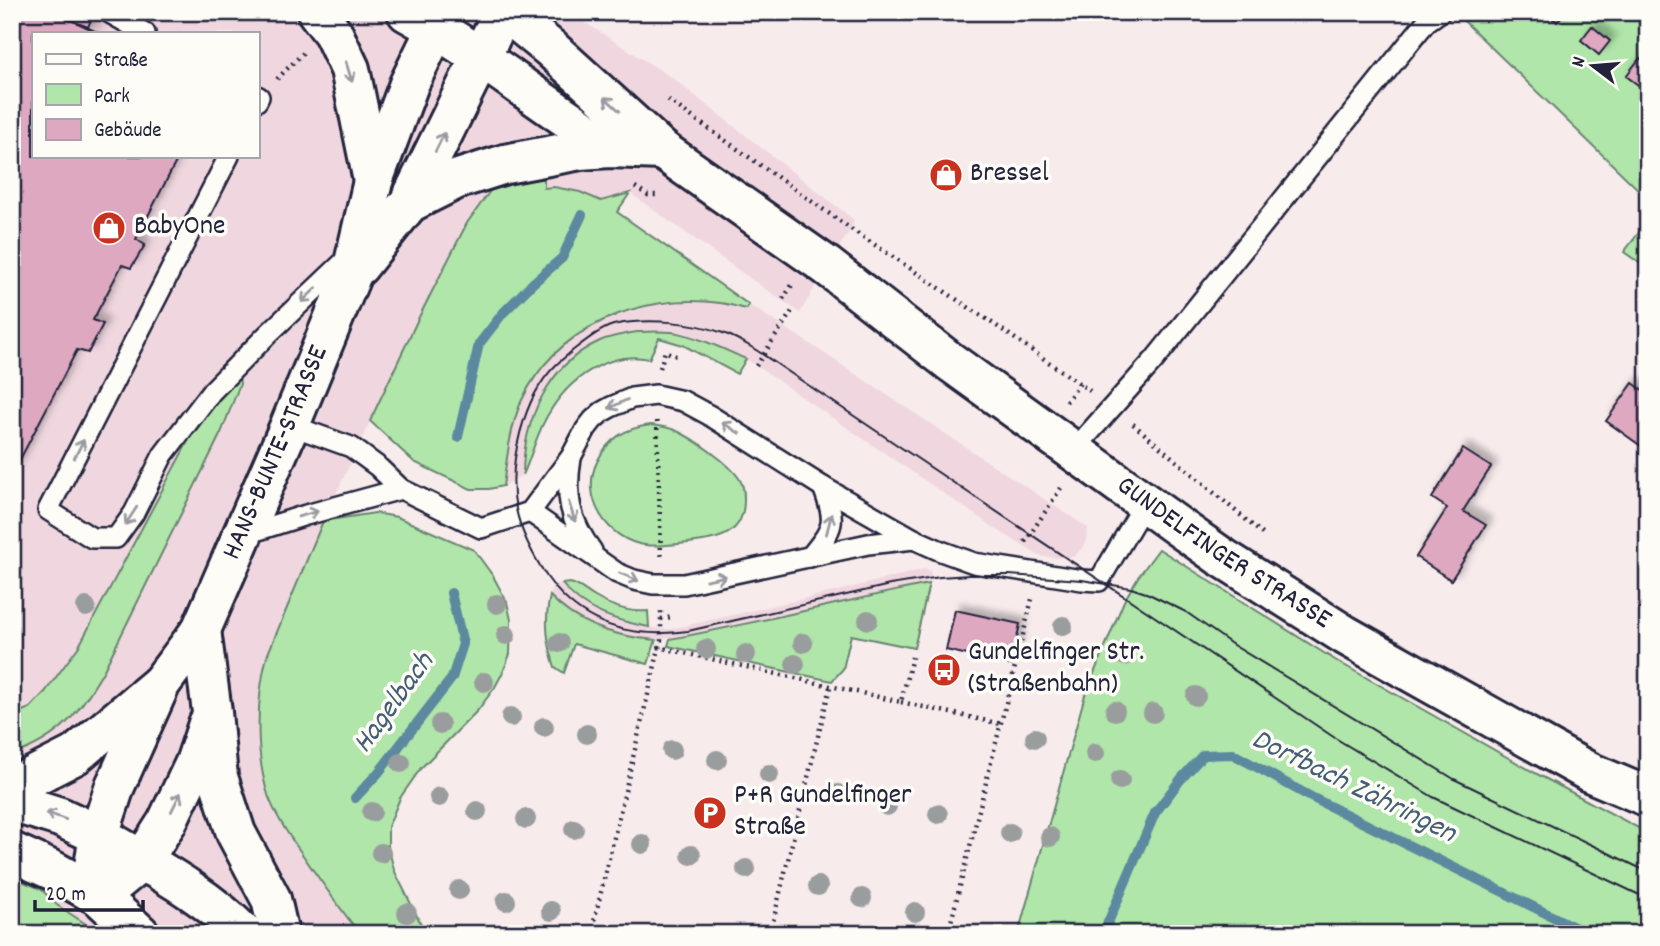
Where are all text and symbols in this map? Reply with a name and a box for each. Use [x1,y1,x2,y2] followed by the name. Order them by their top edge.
[32,32,259,158] legend
[1558,32,1628,102] north arrow
[94,47,148,77] text: Straße
[1566,54,1594,71] text: N
[344,60,357,82] one-way arrow
[94,83,130,113] text: Park
[604,96,621,113] one-way arrow
[94,117,162,147] text: Gebäude
[434,132,448,153] one-way arrow
[970,155,1049,195] place label: Bressel
[927,156,965,194] shop icon: Bressel
[134,208,225,248] place label: BabyOne
[90,209,128,247] shop icon: BabyOne
[301,286,318,303] one-way arrow
[214,340,340,567] street label: HANS-BUNTE-STRASSE
[607,398,629,411] one-way arrow
[721,421,741,435] one-way arrow
[73,439,87,460] one-way arrow
[1107,467,1339,641] street label: GUNDELFINGER STRASSE
[566,501,579,523] one-way arrow
[124,505,138,525] one-way arrow
[297,507,319,520] one-way arrow
[823,514,836,536] one-way arrow
[704,570,727,584] one-way arrow
[617,572,639,585] one-way arrow
[968,634,1144,706] place label: Gundelfinger Str. (Straßenbahn)
[344,644,447,763] water label: Hagelbach
[925,651,963,689] bus stop icon: Gundelfinger Str. (Straßenbahn)
[1243,720,1464,857] water label: Dorfbach Zähringen
[734,777,912,849] place label: P+R Gundelfinger Straße
[170,792,184,813] one-way arrow
[691,794,729,832] parking icon: P+R Gundelfinger Straße
[46,809,68,822] one-way arrow
[35,869,144,913] scale bar
[46,881,86,911] text: 20 m

